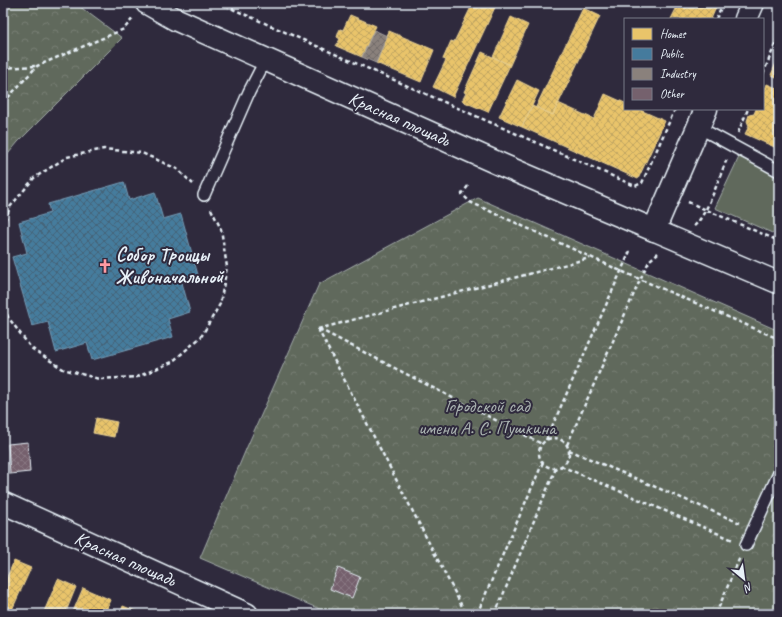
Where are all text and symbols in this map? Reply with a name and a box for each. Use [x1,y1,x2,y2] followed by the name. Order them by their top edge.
[624,18,764,110] legend
[660,26,687,42] text: Homes
[660,46,684,62] text: Public
[660,66,697,82] text: Industry
[345,86,455,153] street label: Красная площадь
[660,86,686,102] text: Other
[116,243,225,289] place label: Собор Троицы Живоначальной
[97,258,113,274] church icon: Собор Троицы Живоначальной
[418,394,558,440] park label: Городской сад имени А. С. Пушкина
[71,526,181,593] street label: Красная площадь
[724,559,764,599] north arrow
[741,580,755,597] text: N

